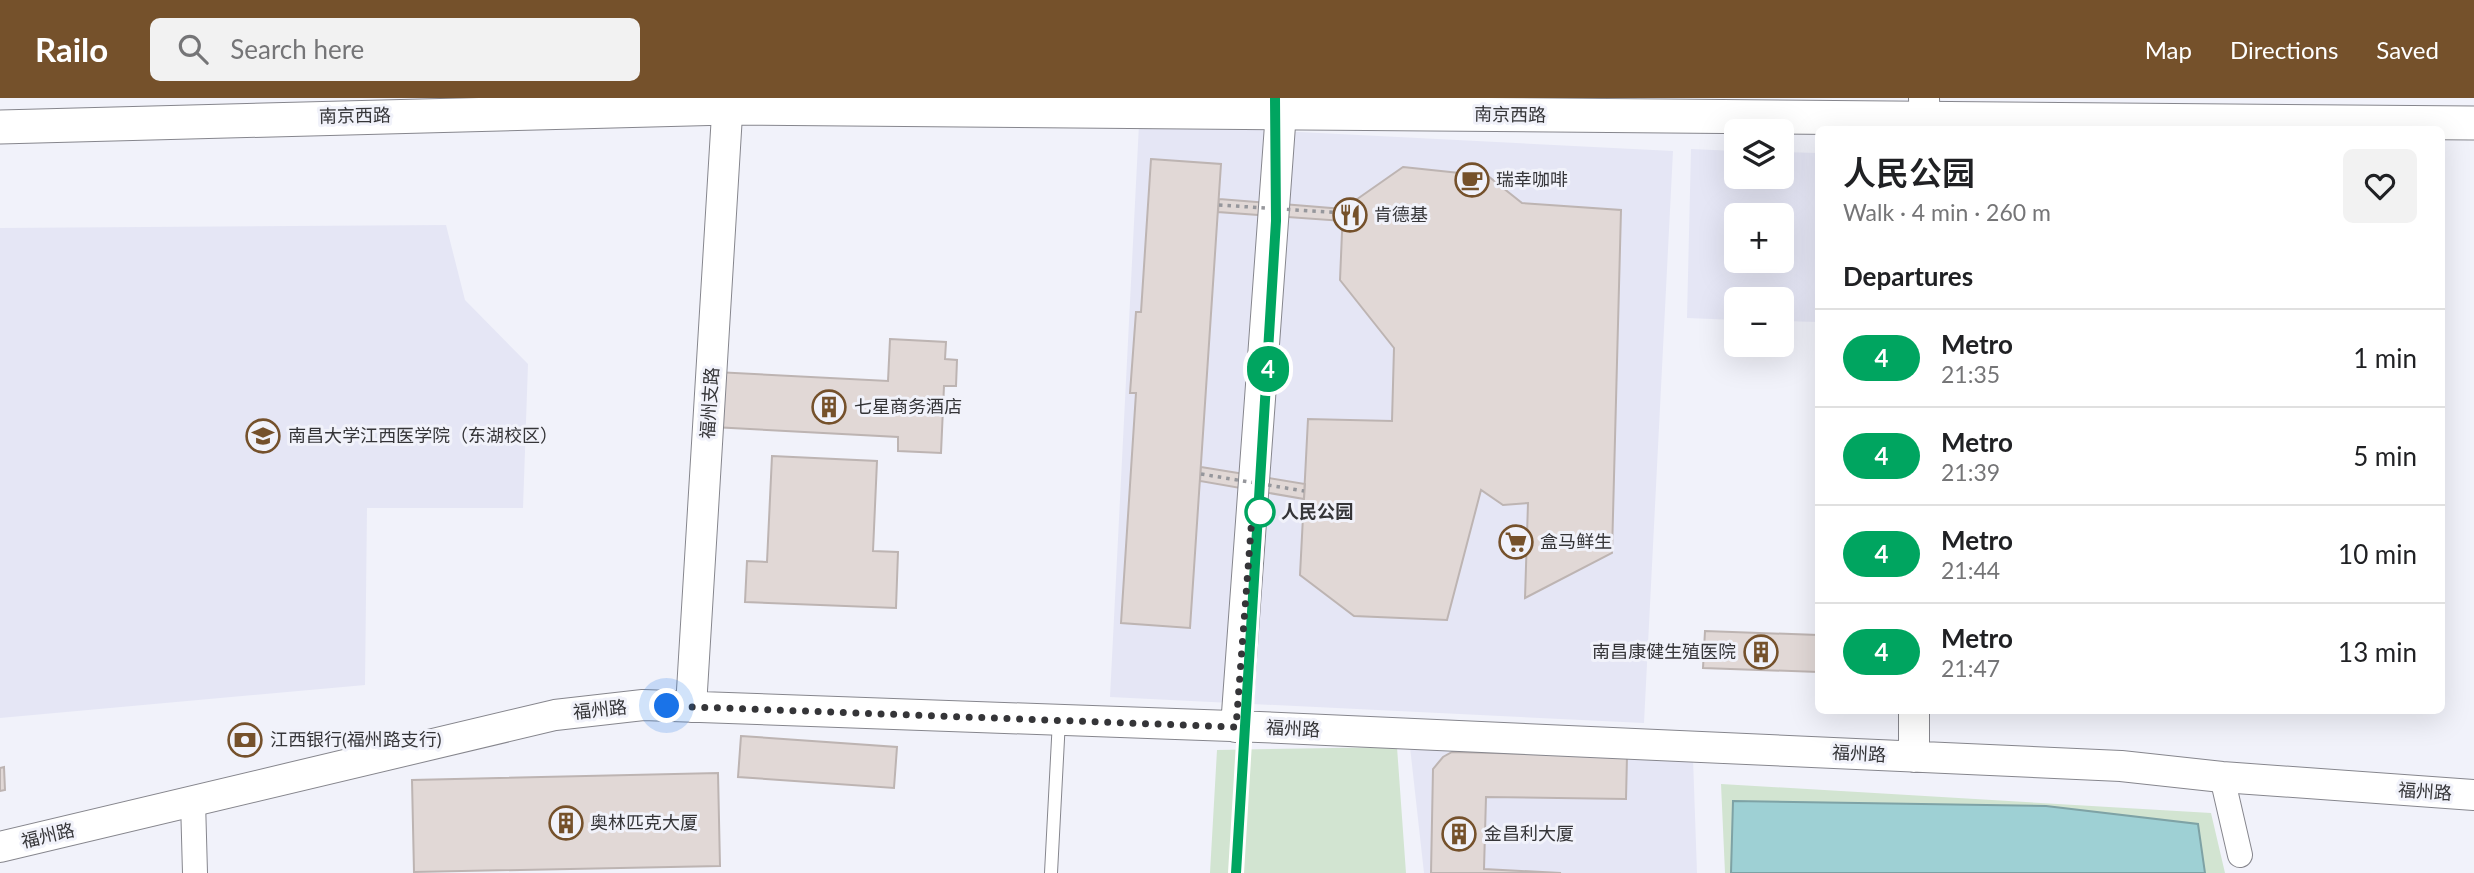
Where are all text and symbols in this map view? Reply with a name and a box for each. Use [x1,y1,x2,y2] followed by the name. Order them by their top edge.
[150,18,640,81] search box
[35,29,108,69] text: Railo
[174,30,212,68] icon: search
[230,33,364,65] text: Search here
[2145,35,2192,64] text: Map
[2230,35,2338,64] text: Directions
[2376,35,2439,64] text: Saved
[1474,102,1546,126] street label: 南京西路
[319,103,391,127] street label: 南京西路
[1724,119,1794,357] map controls
[1724,119,1794,189] button: layers
[2343,149,2417,223] button: heart
[1843,152,1975,192] text: 人民公园
[1453,161,1491,199] cafe icon: 瑞幸咖啡
[1496,168,1568,190] place label: 瑞幸咖啡
[1331,196,1369,234] restaurant icon: 肯德基
[1843,198,2051,226] text: Walk · 4 min · 260 m
[1374,203,1428,225] place label: 肯德基
[1724,203,1794,273] button: +
[1843,260,1973,292] text: Departures
[1724,287,1794,357] button: −
[1941,328,2013,360] text: Metro
[2353,342,2417,374] text: 1 min
[1875,343,1888,372] text: 4
[1245,346,1291,392] line badge: 4
[1261,354,1275,383] text: 4
[1941,360,2000,388] text: 21:35
[696,366,722,440] street label: 福州支路
[810,388,848,426] building icon: 七星商务酒店
[854,395,962,417] place label: 七星商务酒店
[244,417,282,455] school or university icon: 南昌大学江西医学院（东湖校区）
[288,424,558,446] place label: 南昌大学江西医学院（东湖校区）
[1941,426,2013,458] text: Metro
[2353,440,2417,472] text: 5 min
[1875,441,1888,470] text: 4
[1941,458,2000,486] text: 21:39
[1245,497,1275,527] marker: 人民公园
[1281,500,1353,522] place label: 人民公园
[1497,523,1535,561] supermarket icon: 盒马鲜生
[1941,524,2013,556] text: Metro
[1540,530,1612,552] place label: 盒马鲜生
[2338,538,2417,570] text: 10 min
[1875,539,1888,568] text: 4
[1941,556,2000,584] text: 21:44
[1941,622,2013,654] text: Metro
[1742,633,1780,671] building icon: 南昌康健生殖医院
[2338,636,2417,668] text: 13 min
[1875,637,1888,666] text: 4
[1592,640,1736,662] place label: 南昌康健生殖医院
[1941,654,2000,682] text: 21:47
[649,688,684,723] your location
[572,695,628,723] street label: 福州路
[1266,716,1321,740] street label: 福州路
[226,721,264,759] bank icon: 江西银行(福州路支行)
[270,728,442,750] place label: 江西银行(福州路支行)
[1832,741,1887,765] street label: 福州路
[2397,778,2453,804] street label: 福州路
[547,804,585,842] building icon: 奥林匹克大厦
[590,811,698,833] place label: 奥林匹克大厦
[1440,815,1478,853] building icon: 金昌利大厦
[19,818,77,852] street label: 福州路
[1484,822,1574,844] place label: 金昌利大厦

